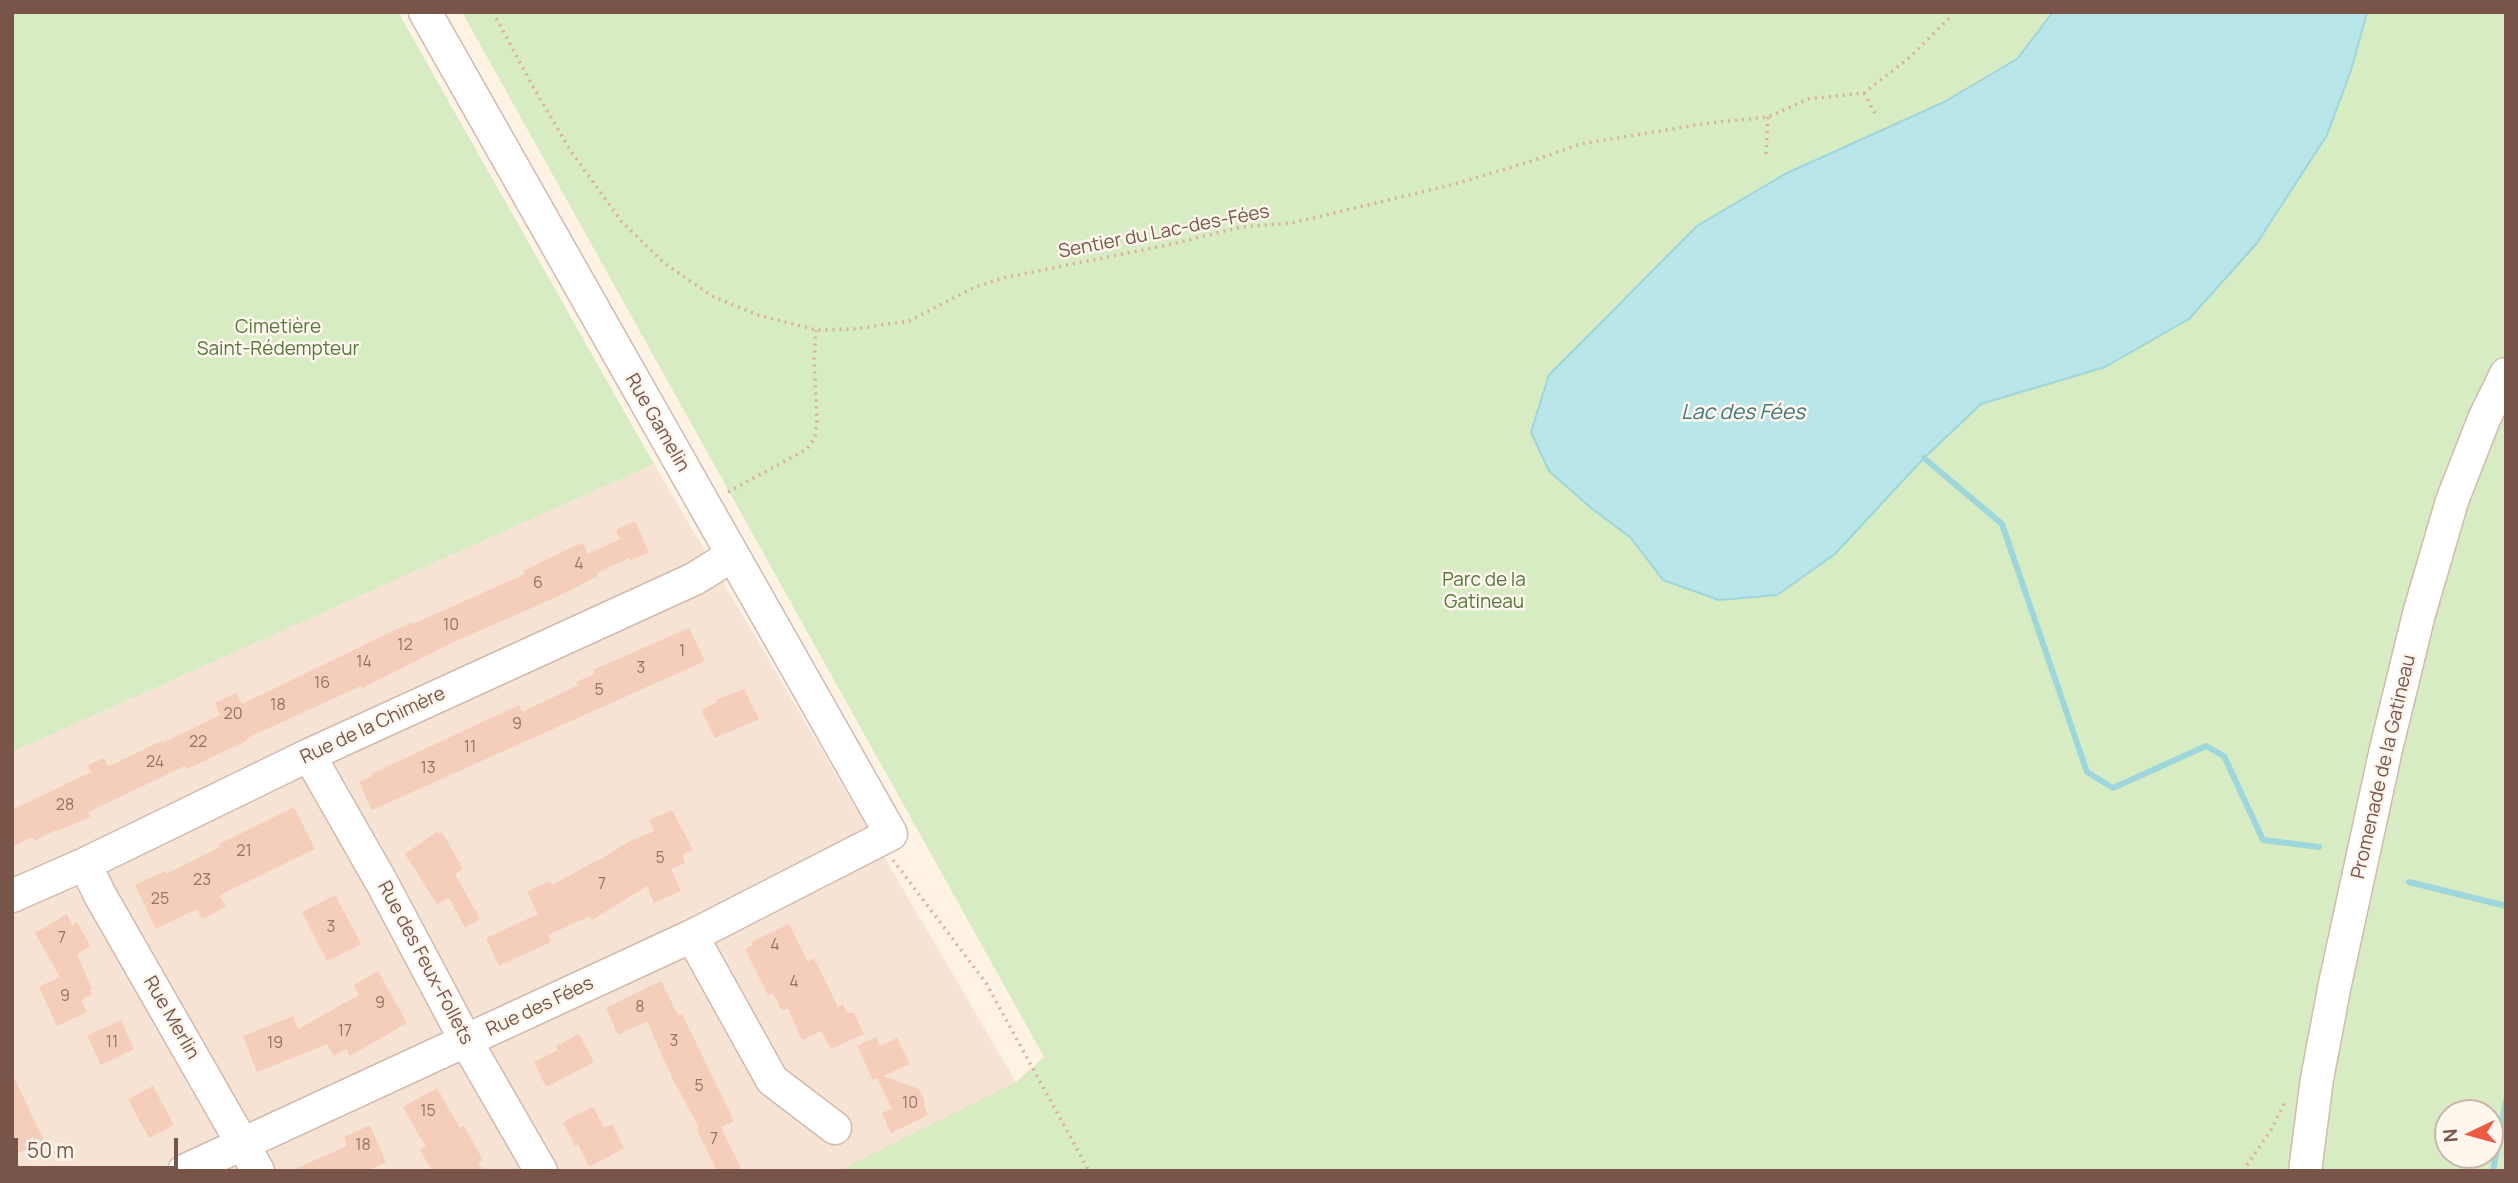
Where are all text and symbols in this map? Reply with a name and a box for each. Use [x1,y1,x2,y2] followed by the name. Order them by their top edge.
[1057,200,1271,264] street label: Sentier du Lac-des-Fées
[197,317,359,361] park label: Cimetière Saint-Rédempteur
[620,370,694,476] street label: Rue Gamelin
[1681,400,1805,426] water label: Lac des Fées
[574,555,584,575] house number: 4
[1442,570,1526,614] park label: Parc de la Gatineau
[533,574,543,594] house number: 6
[443,616,459,636] house number: 10
[397,636,413,656] house number: 12
[679,642,685,662] house number: 1
[356,653,372,673] house number: 14
[2347,653,2421,881] street label: Promenade de la Gatineau
[637,659,645,679] house number: 3
[314,674,330,694] house number: 16
[594,681,604,701] house number: 5
[297,682,449,770] street label: Rue de la Chimère
[270,696,286,716] house number: 18
[224,705,242,725] house number: 20
[512,715,522,735] house number: 9
[189,733,207,753] house number: 22
[464,738,476,758] house number: 11
[146,753,164,773] house number: 24
[420,759,436,779] house number: 13
[56,796,74,816] house number: 28
[236,842,252,862] house number: 21
[655,849,665,869] house number: 5
[193,871,211,891] house number: 23
[598,875,606,895] house number: 7
[372,877,478,1049] street label: Rue des Feux-Follets
[151,890,169,910] house number: 25
[327,918,335,938] house number: 3
[58,929,66,949] house number: 7
[770,936,780,956] house number: 4
[138,972,204,1064] street label: Rue Merlin
[483,972,597,1042] street label: Rue des Fées
[789,973,799,993] house number: 4
[60,987,70,1007] house number: 9
[375,994,385,1014] house number: 9
[635,998,645,1018] house number: 8
[338,1022,352,1042] house number: 17
[670,1032,678,1052] house number: 3
[106,1033,118,1053] house number: 11
[267,1034,283,1054] house number: 19
[694,1077,704,1097] house number: 5
[902,1094,918,1114] house number: 10
[2434,1099,2504,1169] north arrow
[420,1102,436,1122] house number: 15
[18,1124,182,1168] scale bar
[2437,1128,2464,1144] text: N
[710,1130,718,1150] house number: 7
[27,1136,74,1164] text: 50 m
[355,1136,371,1156] house number: 18

